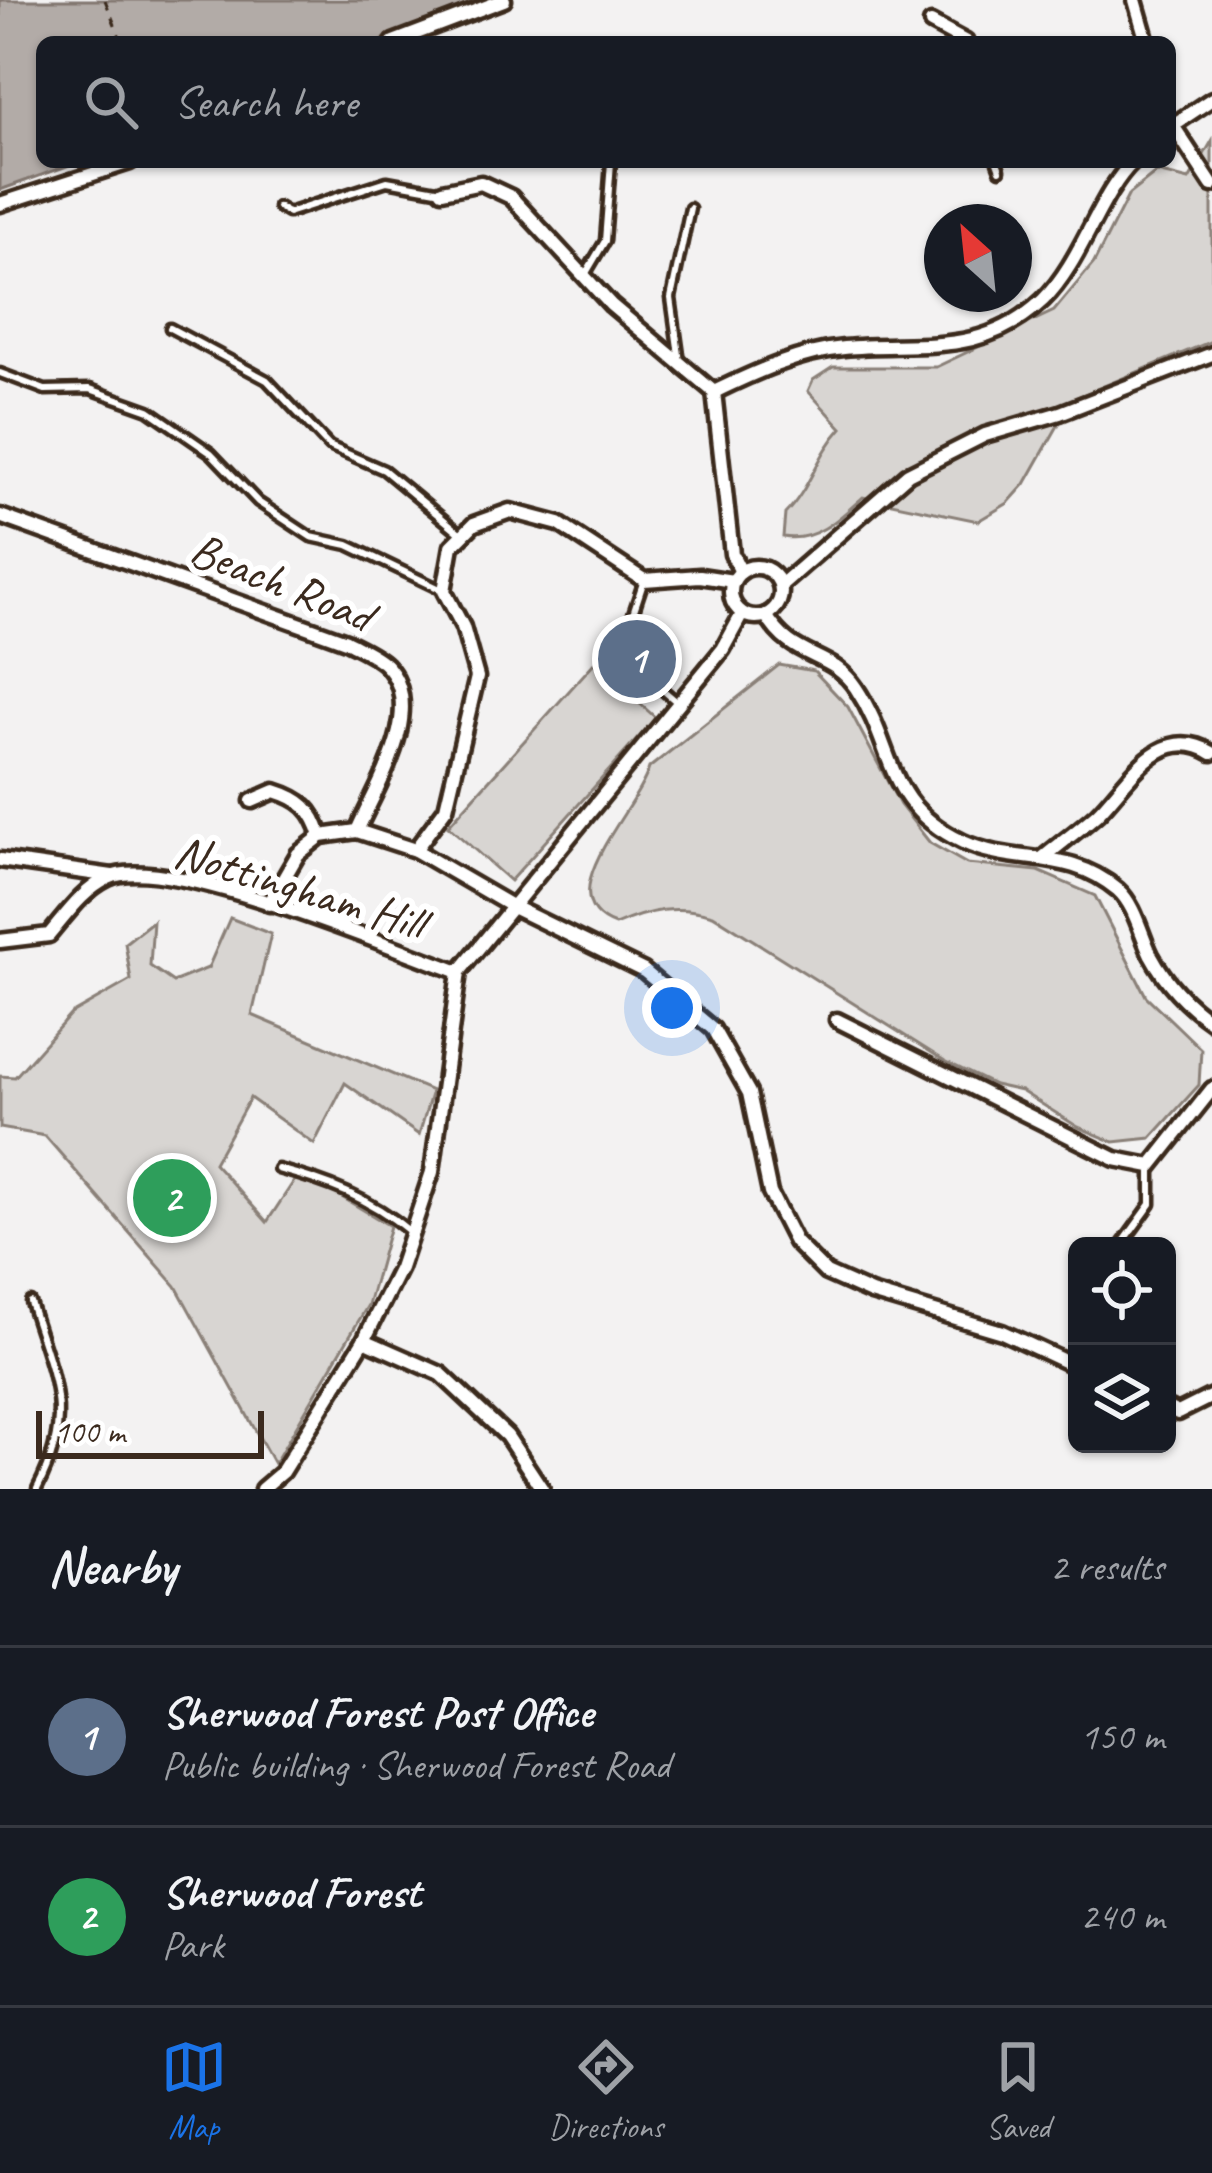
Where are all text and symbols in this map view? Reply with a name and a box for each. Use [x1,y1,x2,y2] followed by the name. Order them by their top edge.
[36,36,1176,168] search box
[78,69,144,135] icon: search
[174,74,357,131] text: Search here
[924,204,1032,312] north arrow
[182,518,387,648] street label: Beach Road
[598,614,676,704] pin: 1
[168,821,439,956] street label: Nottingham Hill
[642,978,702,1038] your location
[133,1153,211,1243] pin: 2
[1068,1237,1176,1453] map controls
[1068,1237,1176,1345] button: locate
[1068,1345,1176,1453] button: layers
[36,1405,264,1458] scale bar
[54,1411,125,1453] text: 100 m
[48,1535,176,1599] text: Nearby
[1050,1543,1164,1592] text: 2 results
[162,1684,593,1741] text: Sherwood Forest Post Office
[78,1712,96,1761] text: 1
[1080,1712,1164,1761] text: 150 m
[162,1741,670,1790] text: Public building · Sherwood Forest Road
[162,1864,421,1921] text: Sherwood Forest
[78,1892,96,1941] text: 2
[1080,1892,1164,1941] text: 240 m
[162,1921,224,1970] text: Park
[161,2034,227,2148] tab: Map
[549,2034,663,2148] tab: Directions
[985,2034,1051,2148] tab: Saved

